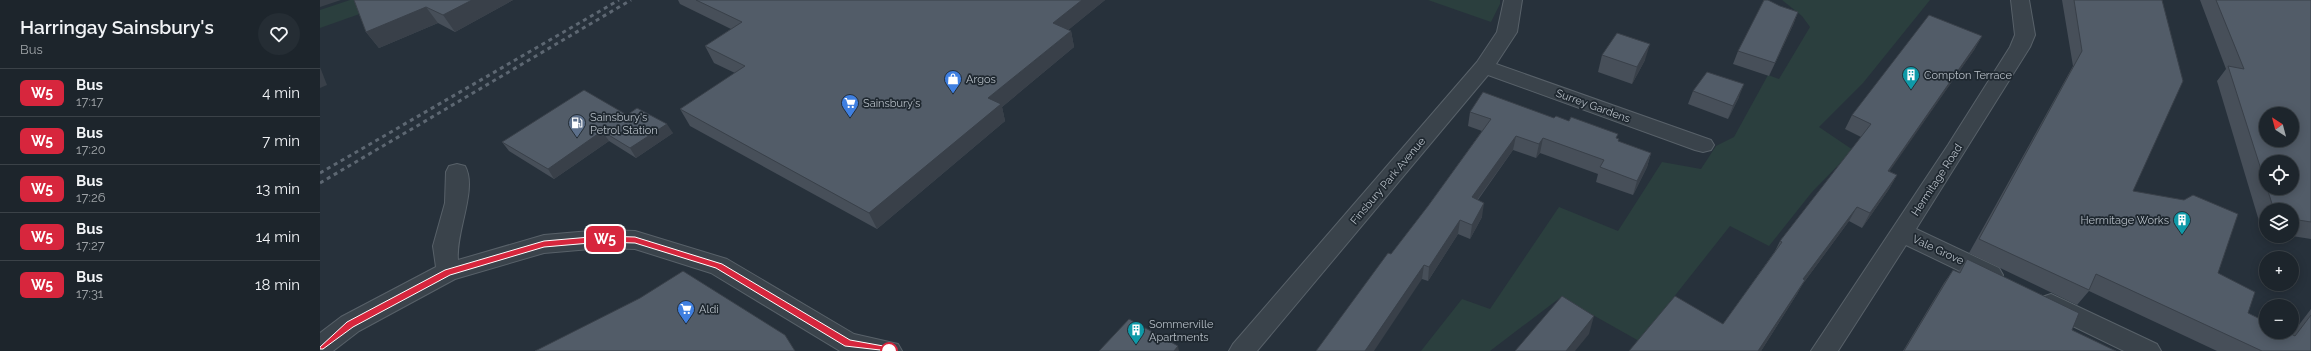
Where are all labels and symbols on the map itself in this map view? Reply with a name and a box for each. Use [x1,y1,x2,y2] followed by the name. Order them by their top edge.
[1901,65,1921,90] building icon: Compton Terrace
[943,69,963,94] shop icon: Argos
[1924,69,2013,82] place label: Compton Terrace
[966,73,996,86] place label: Argos
[1554,87,1632,125] street label: Surrey Gardens
[840,93,860,118] supermarket icon: Sainsbury's
[863,97,920,110] place label: Sainsbury's
[2259,107,2299,147] north arrow
[590,111,658,137] place label: Sainsbury's Petrol Station
[567,113,587,138] fuel station icon: Sainsbury's Petrol Station
[1348,134,1429,227] street label: Finsbury Park Avenue
[1909,142,1965,218] street label: Hermitage Road
[2172,210,2192,235] building icon: Hermitage Works
[2080,214,2169,227] place label: Hermitage Works
[587,226,623,252] line badge: W5
[1910,232,1966,268] street label: Vale Grove
[676,299,696,324] supermarket icon: Aldi
[699,303,719,316] place label: Aldi
[1149,318,1214,344] place label: Sommerville Apartments
[1126,320,1146,345] building icon: Sommerville Apartments
[880,342,898,351] unlabelled marker

